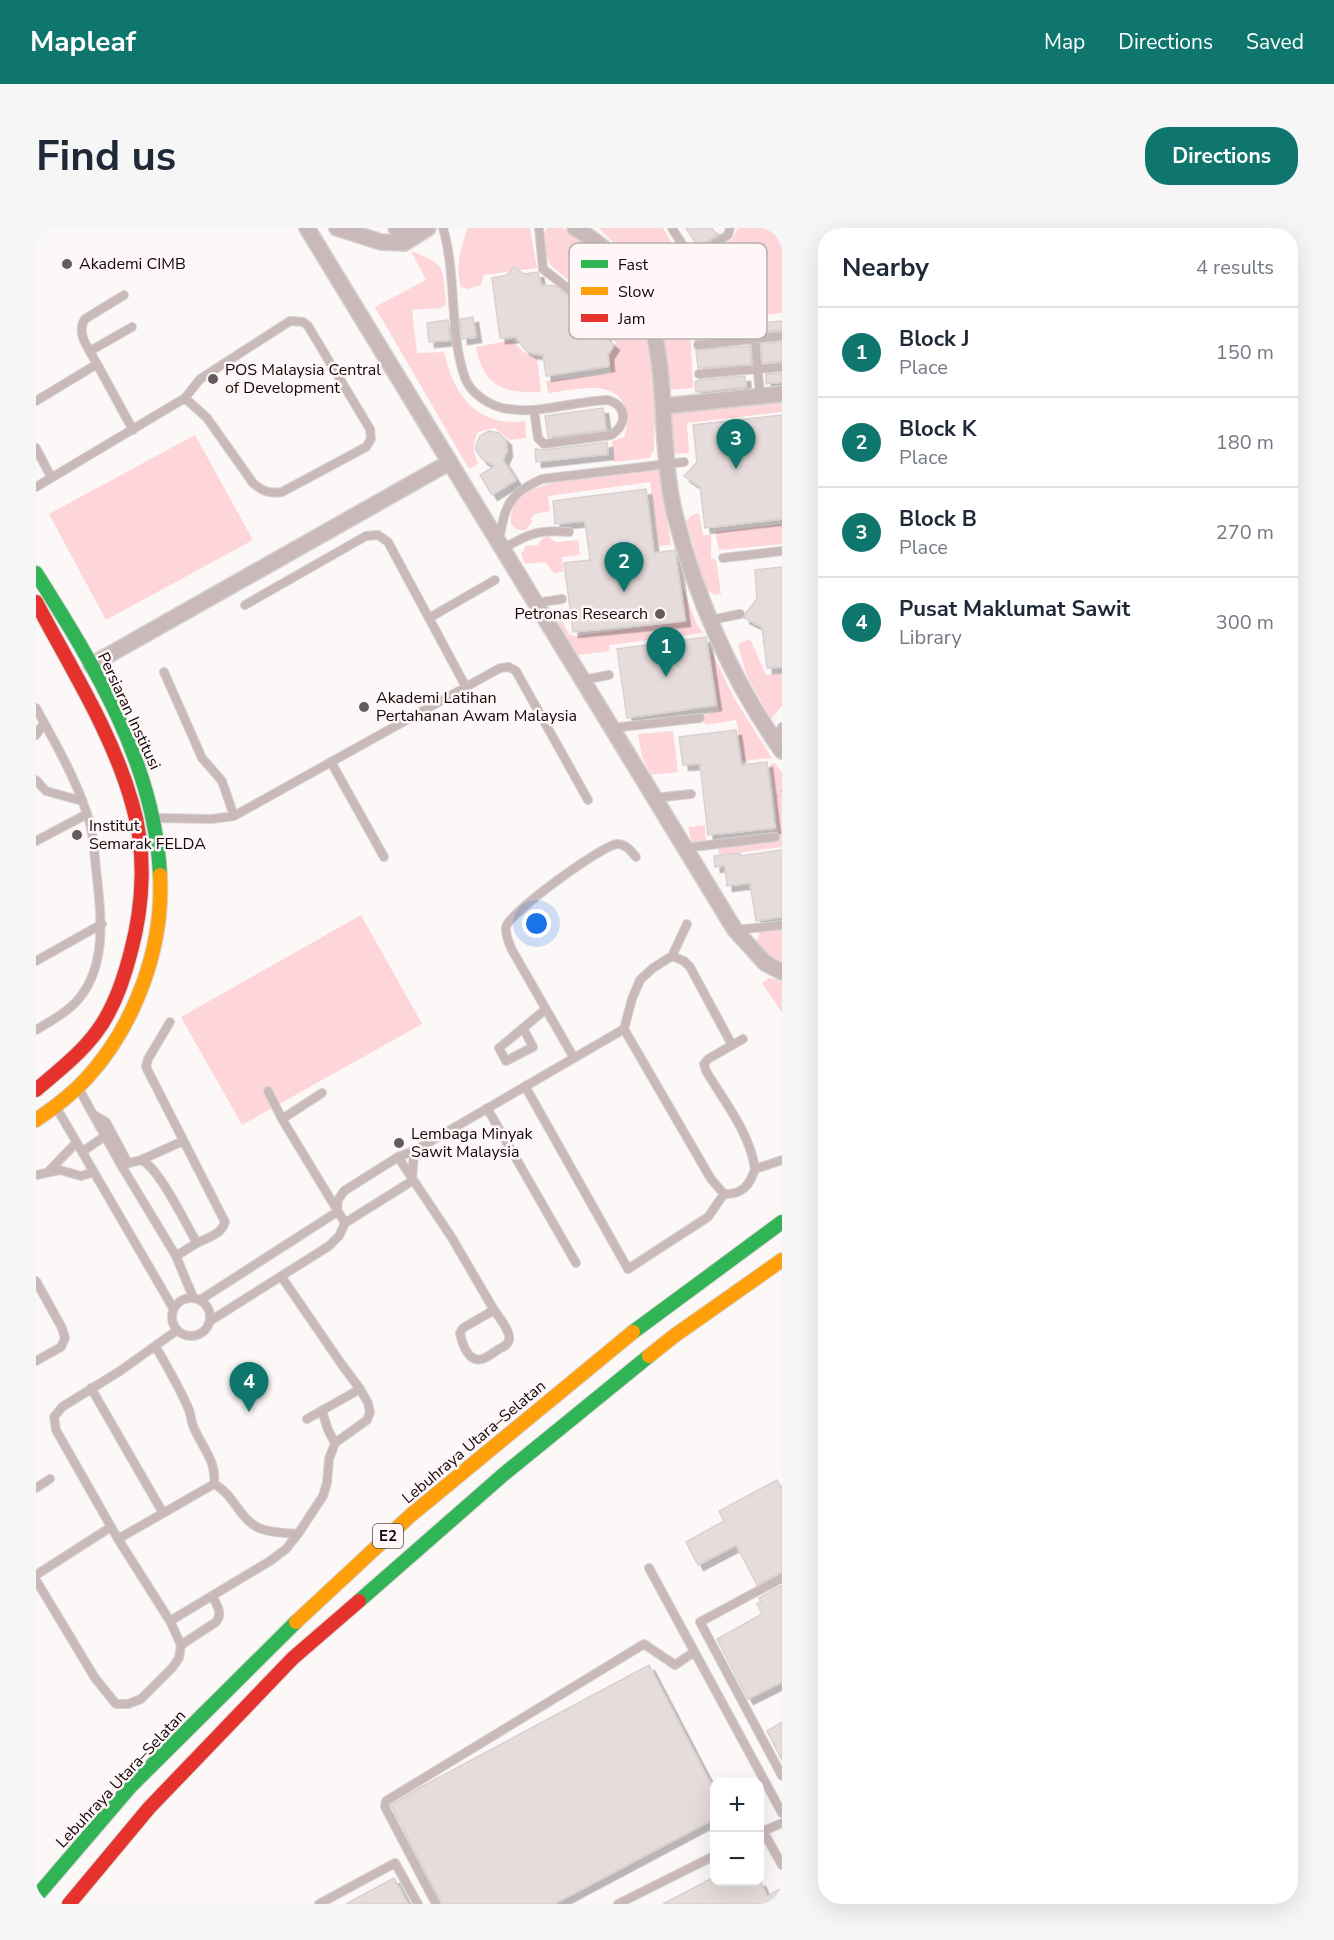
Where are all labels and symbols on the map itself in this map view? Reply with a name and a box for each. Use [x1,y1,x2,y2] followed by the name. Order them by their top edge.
[569,243,767,339] legend
[79,253,186,275] place label: Akademi CIMB
[618,254,649,276] text: Fast
[60,257,74,271] marker: Akademi CIMB
[618,281,655,303] text: Slow
[617,308,645,330] text: Jam
[225,359,381,399] place label: POS Malaysia Central of Development
[206,372,220,386] marker: POS Malaysia Central of Development
[716,420,756,469] pin: 3
[604,542,644,592] pin: 2
[514,603,648,625] place label: Petronas Research
[653,607,667,621] marker: Petronas Research
[646,628,686,677] pin: 1
[92,649,166,773] street label: Persiaran Institusi
[376,687,577,727] place label: Akademi Latihan Pertahanan Awam Malaysia
[357,700,371,714] marker: Akademi Latihan Pertahanan Awam Malaysia
[89,815,206,855] place label: Institut Semarak FELDA
[70,828,84,842] marker: Institut Semarak FELDA
[522,909,551,938] your location
[411,1123,534,1163] place label: Lembaga Minyak Sawit Malaysia
[392,1136,406,1150] marker: Lembaga Minyak Sawit Malaysia
[230,1362,268,1412] pin: 4
[397,1375,551,1509] street label: Lebuhraya Utara–Selatan
[373,1524,403,1548] road number: E2
[51,1705,191,1853] street label: Lebuhraya Utara–Selatan

